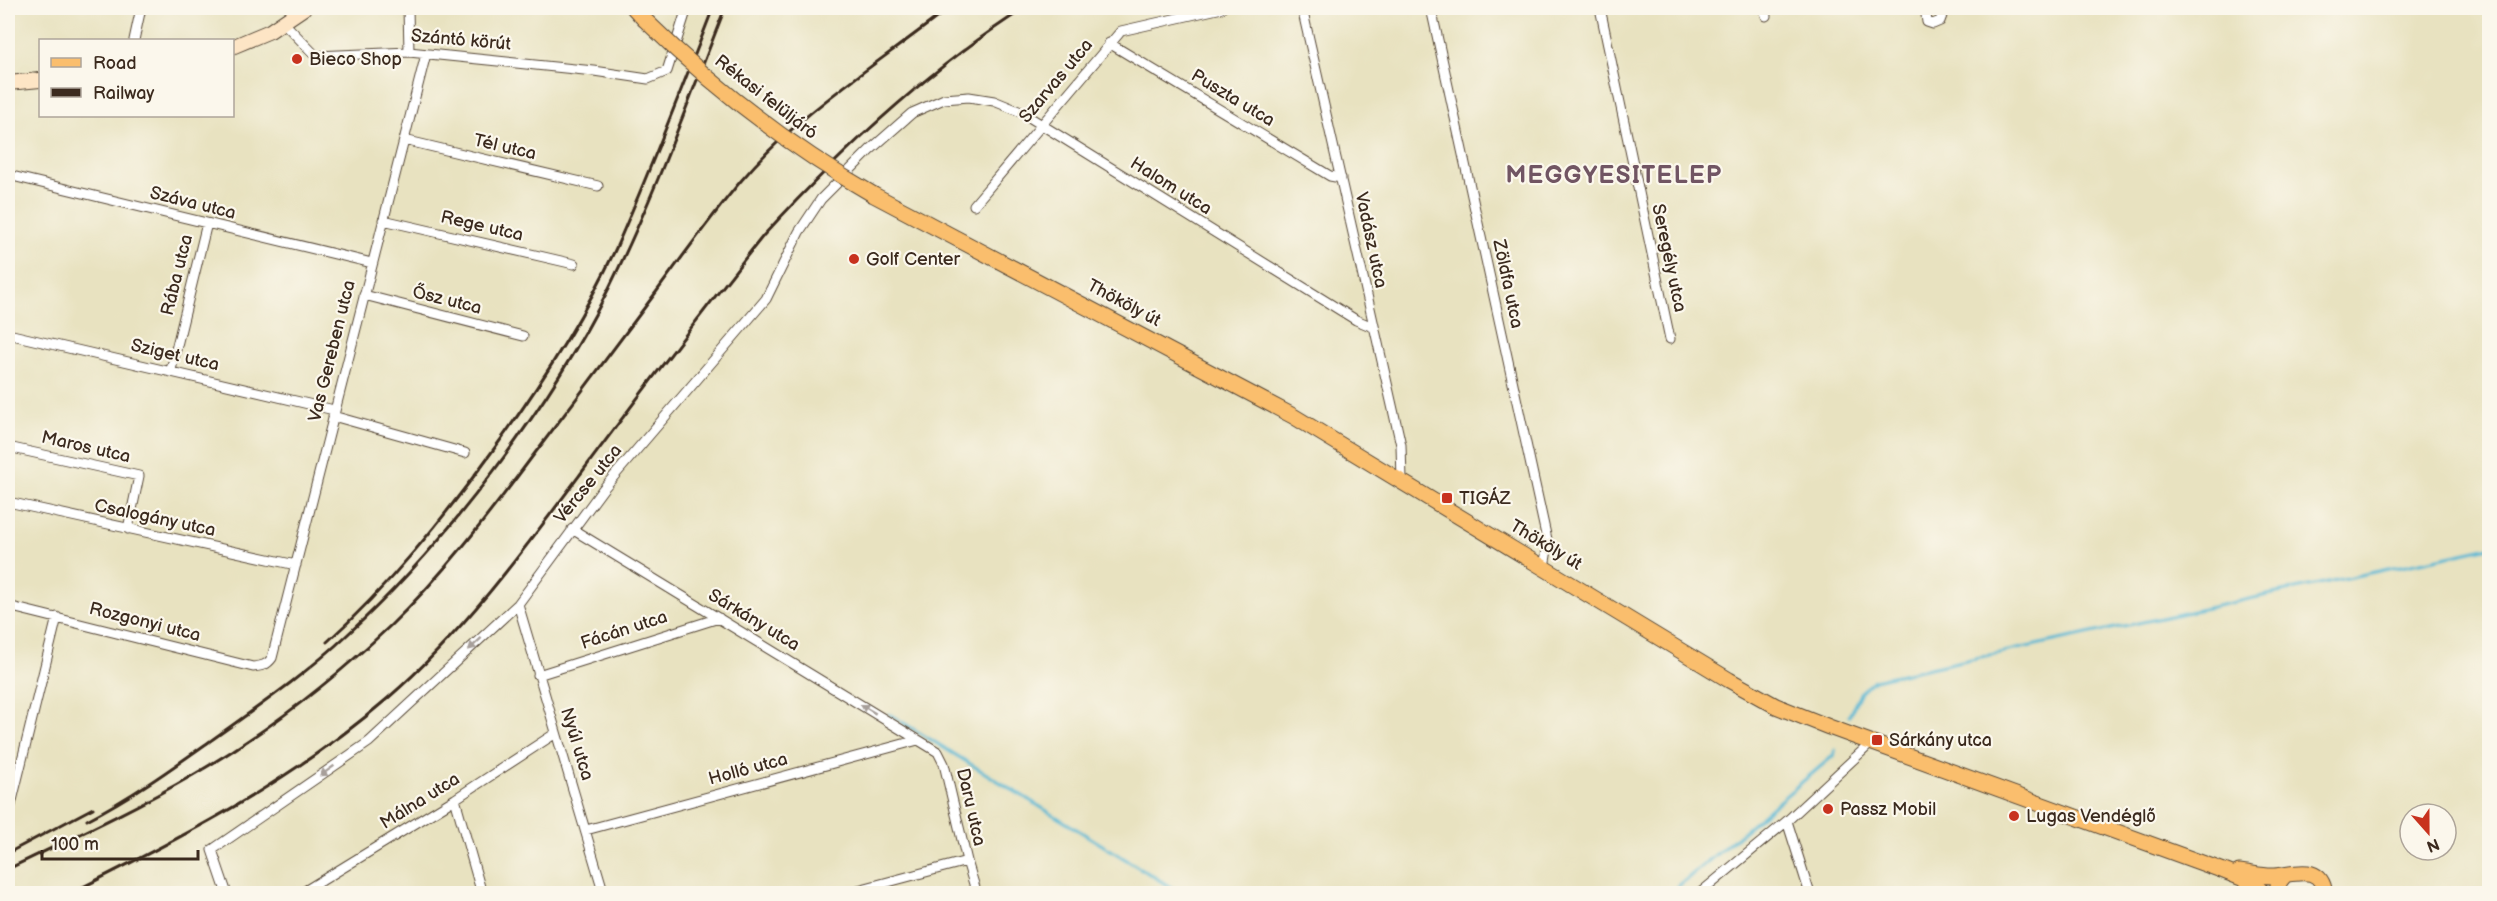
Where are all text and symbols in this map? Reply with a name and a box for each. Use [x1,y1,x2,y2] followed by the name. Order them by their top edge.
[410,25,512,55] street label: Szántó körút
[1015,35,1097,127] street label: Szarvas utca
[39,39,234,117] legend
[309,49,402,70] place label: Bieco Shop
[710,50,822,144] street label: Rékasi felüljáró
[290,52,304,66] marker: Bieco Shop
[93,53,137,74] text: Road
[1187,65,1279,131] street label: Puszta utca
[93,83,155,104] text: Railway
[472,130,538,164] street label: Tél utca
[1126,153,1216,219] street label: Halom utca
[1505,161,1723,190] district label: MEGGYESITELEP
[148,182,238,224] street label: Száva utca
[1351,190,1391,290] street label: Vadász utca
[1647,202,1691,314] street label: Seregély utca
[439,206,525,246] street label: Rege utca
[157,232,197,318] street label: Rába utca
[1488,237,1528,330] street label: Zöldfa utca
[866,249,960,270] place label: Golf Center
[847,252,861,266] marker: Golf Center
[1084,275,1165,331] street label: Thököly út
[304,278,360,424] street label: Vas Gereben utca
[410,280,484,319] street label: Ősz utca
[129,335,221,375] street label: Sziget utca
[39,427,133,467] street label: Maros utca
[550,440,626,528] street label: Vércse utca
[1459,486,1511,509] place label: TIGÁZ
[1440,491,1454,505] marker: TIGÁZ
[92,495,218,541] street label: Csalogány utca
[1506,515,1586,575] street label: Thököly út
[704,584,804,656] street label: Sárkány utca
[87,598,203,646] street label: Rozgonyi utca
[578,606,670,654] street label: Fácán utca
[468,637,483,650] one-way arrow
[860,704,876,715] one-way arrow
[556,705,598,783] street label: Nyúl utca
[1889,730,1992,751] place label: Sárkány utca
[1870,733,1884,747] marker: Sárkány utca
[706,748,790,790] street label: Holló utca
[320,765,336,777] one-way arrow
[952,766,990,848] street label: Daru utca
[376,768,464,834] street label: Málna utca
[1840,799,1936,820] place label: Passz Mobil
[1821,802,1835,816] marker: Passz Mobil
[2398,802,2458,862] north arrow
[2026,806,2156,827] place label: Lugas Vendéglő
[2007,809,2021,823] marker: Lugas Vendéglő
[42,823,198,861] scale bar
[51,834,99,855] text: 100 m
[2424,834,2442,856] text: N

